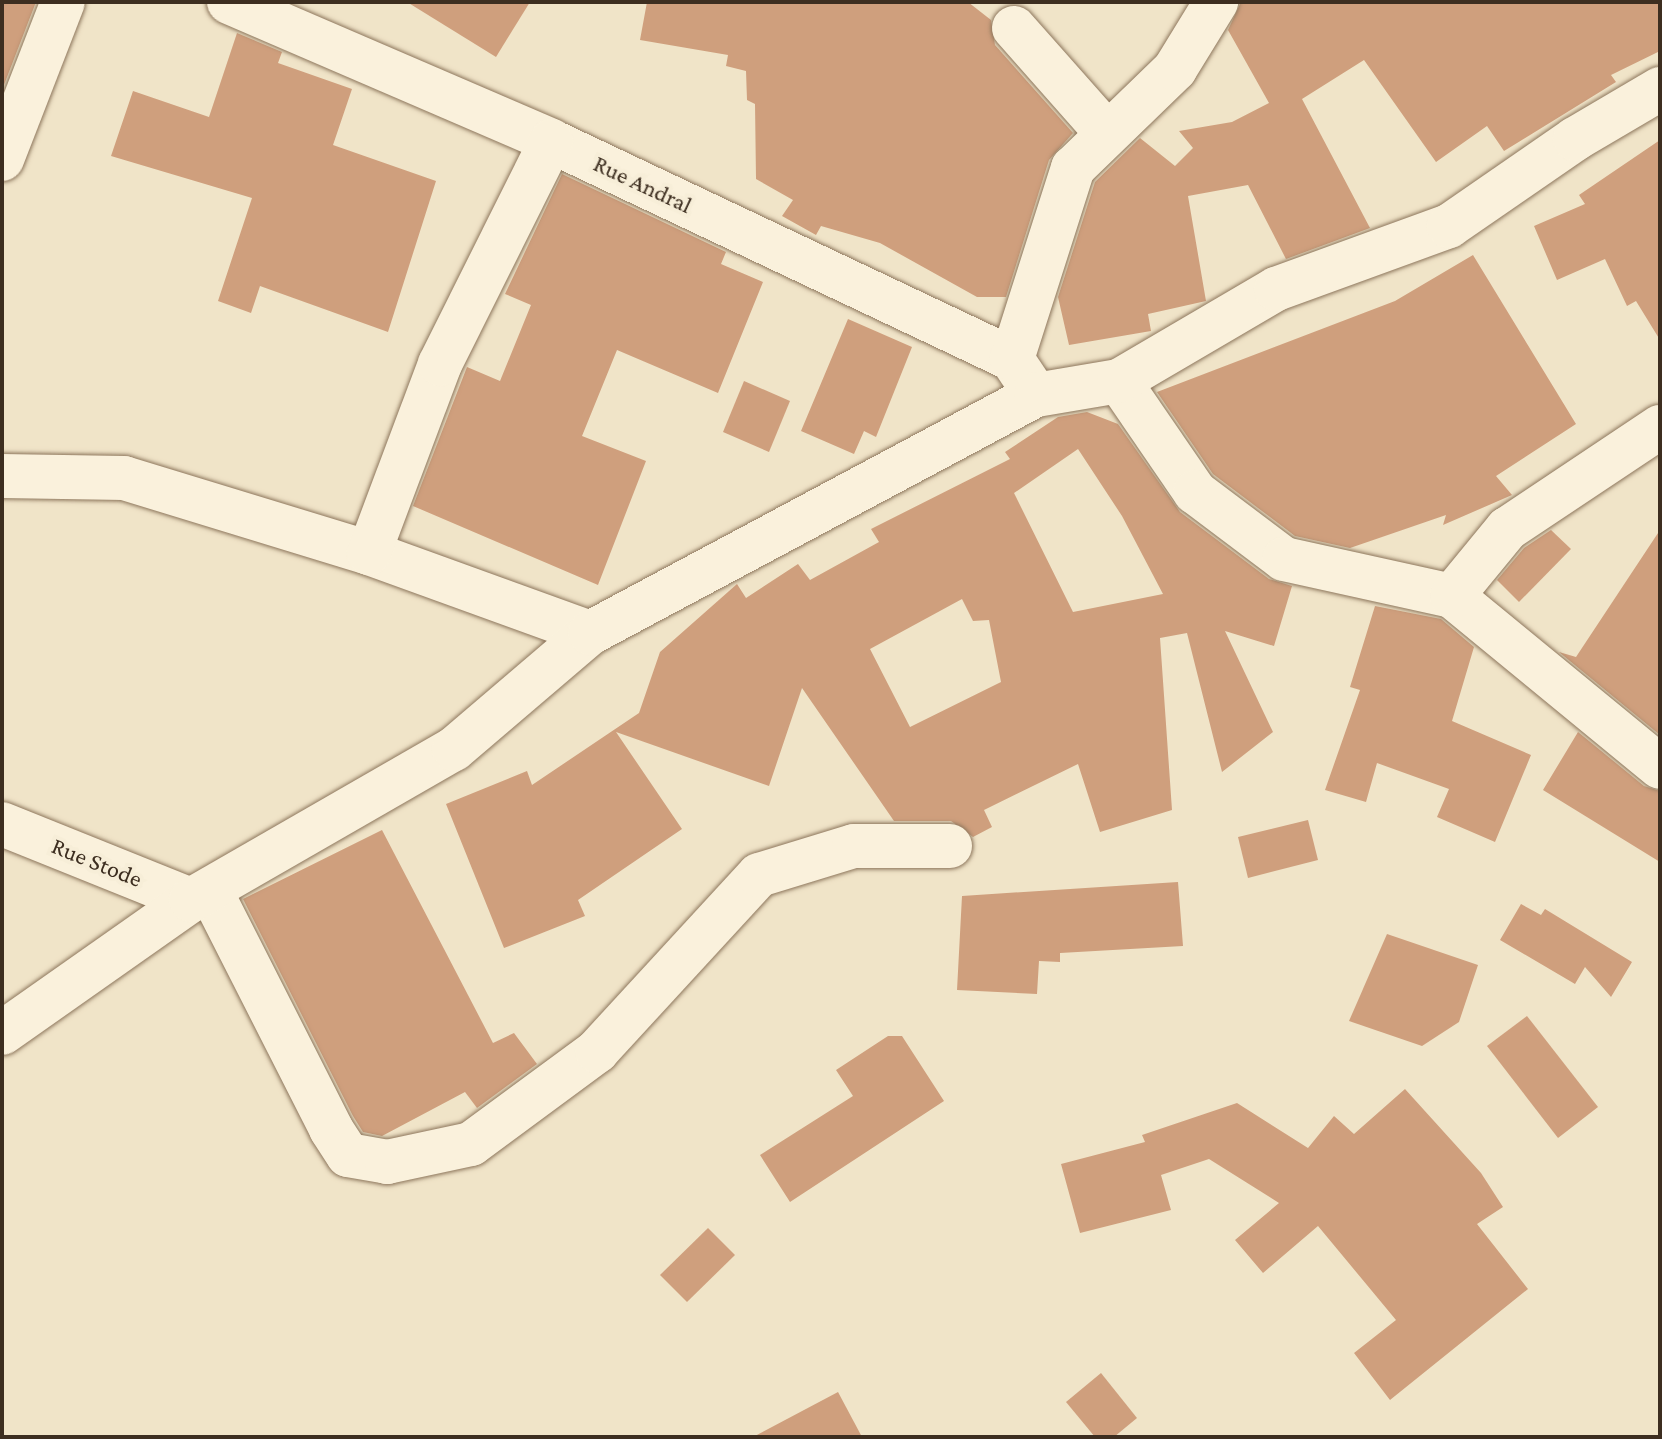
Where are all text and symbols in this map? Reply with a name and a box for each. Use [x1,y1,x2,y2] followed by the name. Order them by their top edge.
[589,149,697,219] street label: Rue Andral
[48,831,146,893] street label: Rue Stode

